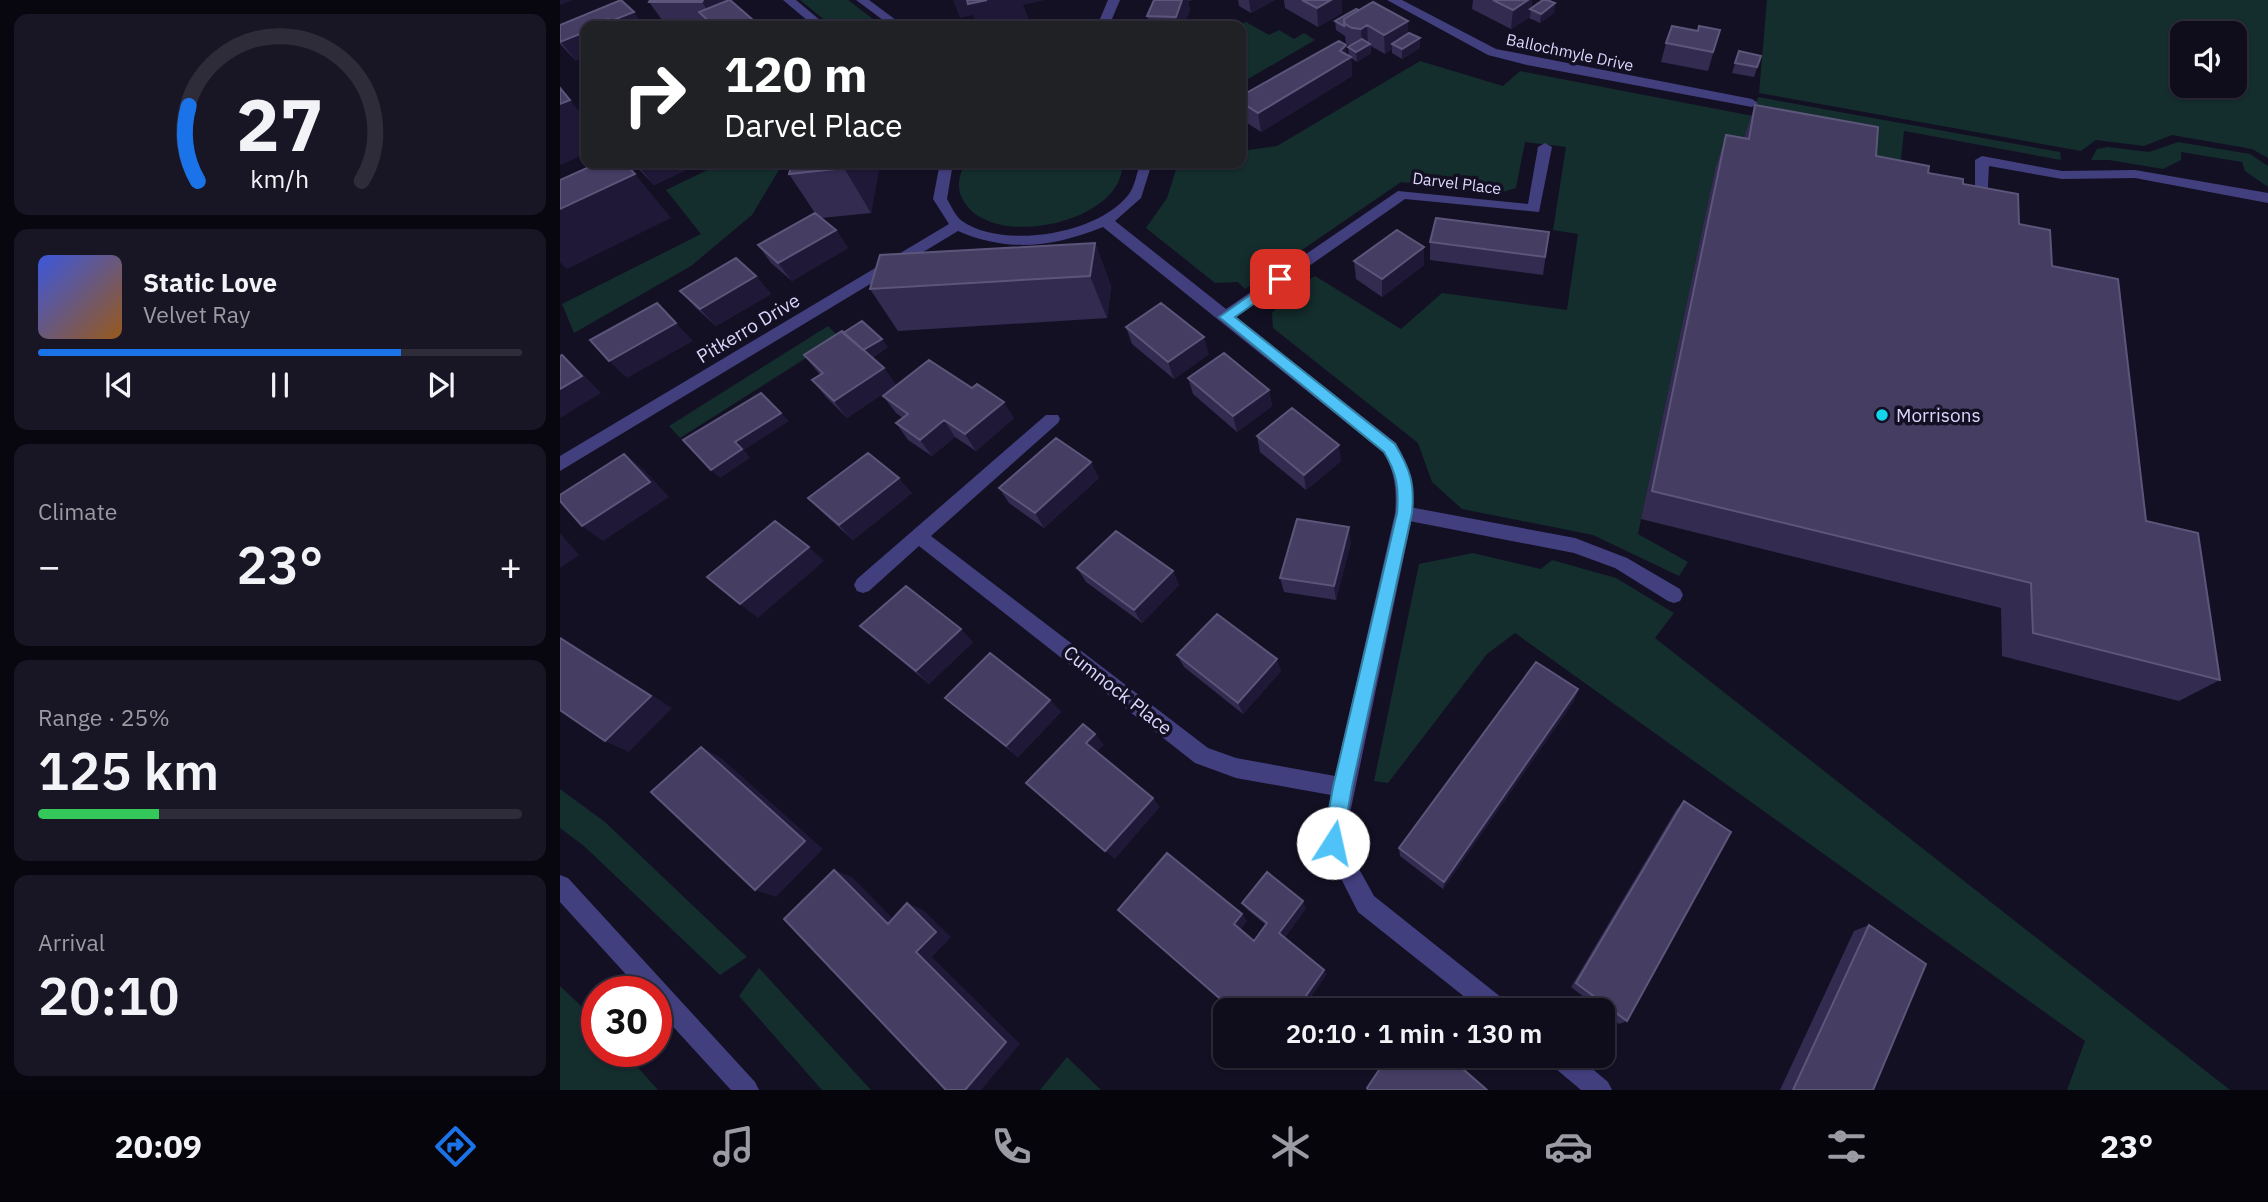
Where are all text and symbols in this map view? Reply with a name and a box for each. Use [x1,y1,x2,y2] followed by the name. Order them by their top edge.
[2170,21,2247,98] map controls
[2170,21,2247,98] button: sound
[1505,29,1636,75] street label: Ballochmyle Drive
[724,42,868,105] text: 120 m
[609,49,700,140] icon: right
[236,76,324,171] text: 27
[724,104,903,146] text: Darvel Place
[251,161,309,194] text: km/h
[1411,168,1503,198] street label: Darvel Place
[1250,249,1310,309] pin
[1261,260,1299,298] icon: arrive
[143,265,277,299] text: Static Love
[692,288,804,368] street label: Pitkerro Drive
[143,299,250,329] text: Velvet Ray
[100,366,138,404] icon: previous
[261,366,299,404] icon: pause
[422,366,460,404] icon: next
[1896,403,1981,427] place label: Morrisons
[1874,407,1890,423] marker: Morrisons
[38,496,117,526] text: Climate
[237,531,323,598] text: 23°
[38,541,61,590] text: −
[499,541,522,590] text: +
[1059,640,1177,740] street label: Cumnock Place
[38,702,170,732] text: Range · 25%
[38,737,219,804] text: 125 km
[1296,806,1370,880] position arrow
[38,927,105,957] text: Arrival
[38,962,179,1029] text: 20:10
[581,976,672,1067] speed limit sign: 30
[1286,1016,1542,1050] text: 20:10 · 1 min · 130 m
[431,1122,480,1171] icon: directions
[709,1122,758,1171] icon: music
[987,1122,1036,1171] icon: phone
[1266,1122,1315,1171] icon: climate
[1544,1122,1593,1171] icon: car
[1822,1122,1871,1171] icon: filters
[115,1125,202,1167] text: 20:09
[2100,1125,2153,1167] text: 23°

